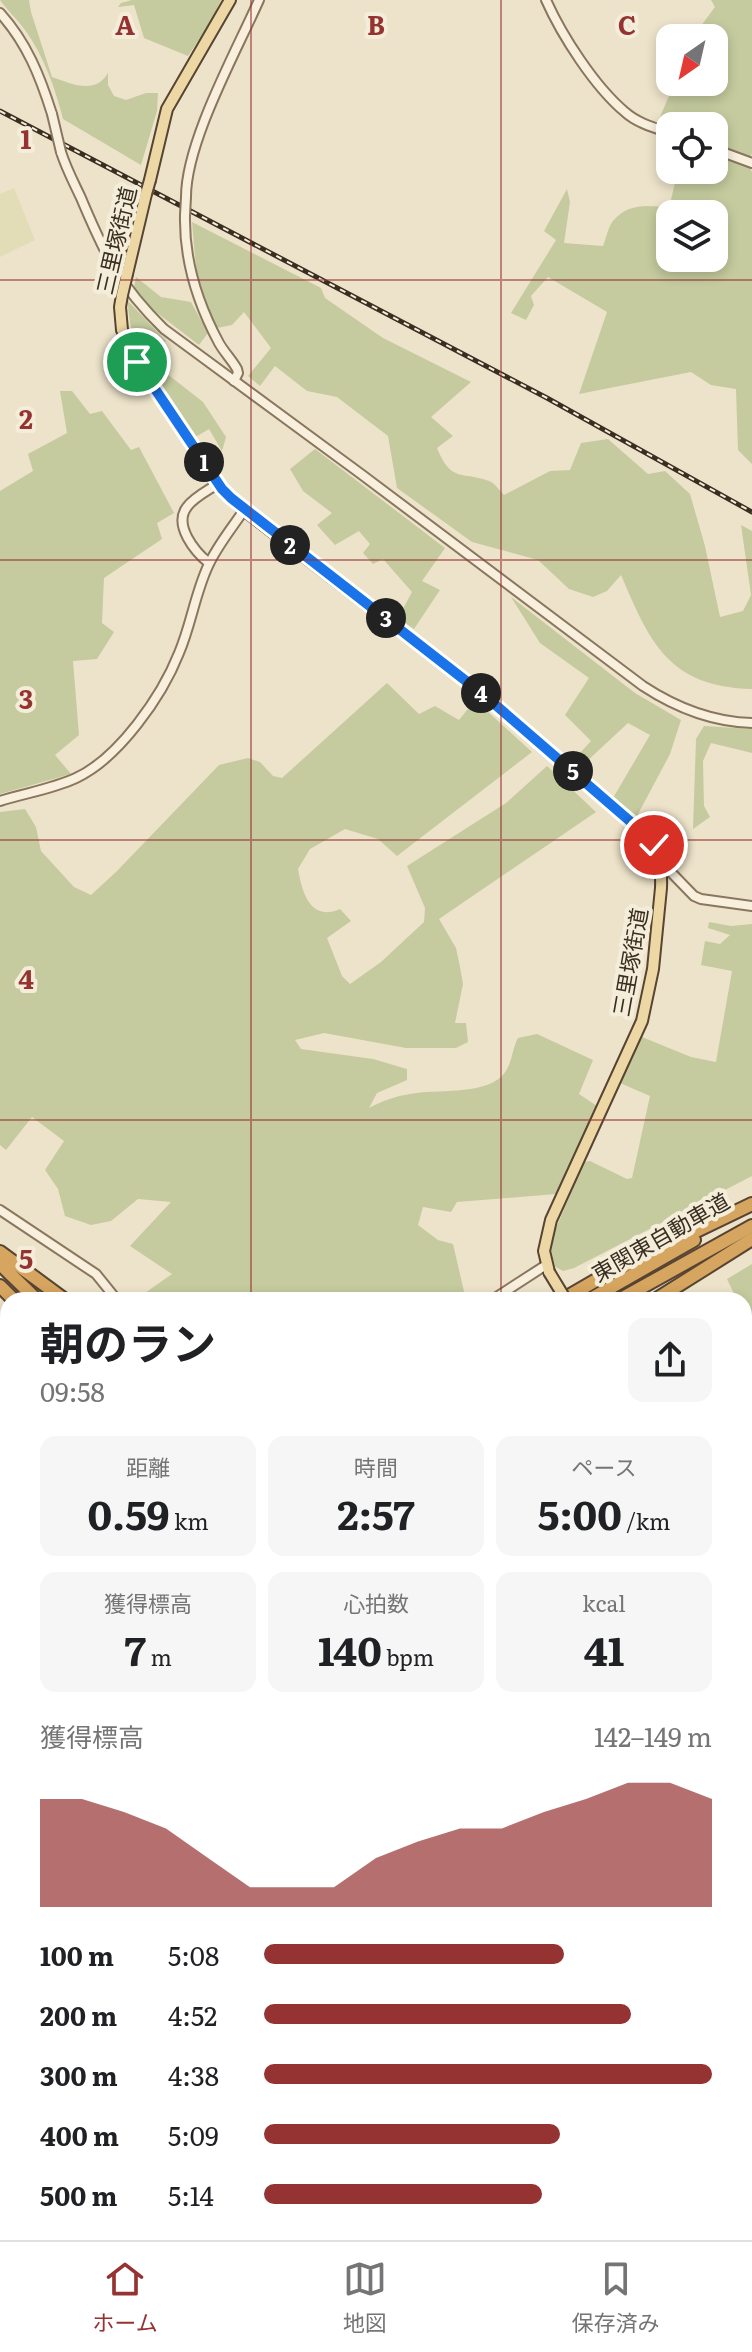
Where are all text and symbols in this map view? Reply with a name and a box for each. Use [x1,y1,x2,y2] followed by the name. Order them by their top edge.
[115,4,135,43] text: A
[367,4,385,43] text: B
[618,4,636,43] text: C
[656,24,728,96] north arrow
[656,24,728,272] map controls
[656,112,728,184] button: locate
[21,118,32,157] text: 1
[87,183,143,297] street label: 三里塚街道
[656,200,728,272] button: layers
[103,328,171,396] pin
[115,340,159,384] icon: arrive
[19,398,33,437] text: 2
[184,442,224,482] pin: 1
[199,445,209,478] text: 1
[270,525,310,565] pin: 2
[284,528,296,561] text: 2
[366,598,406,638] pin: 3
[380,601,392,634] text: 3
[461,673,501,713] pin: 4
[474,676,488,709] text: 4
[19,678,33,717] text: 3
[553,751,593,791] pin: 5
[567,754,579,787] text: 5
[620,811,688,879] pin
[632,823,676,867] icon: check
[603,905,655,1019] street label: 三里塚街道
[18,958,34,997] text: 4
[585,1183,735,1289] street label: 東関東自動車道
[19,1238,33,1277] text: 5
[40,1308,216,1374] text: 朝のラン
[628,1318,712,1402] button: share
[40,1371,105,1410] text: 09:58
[126,1450,170,1483] text: 距離
[354,1450,398,1483] text: 時間
[572,1450,636,1483] text: ペース
[87,1483,170,1542] text: 0.59
[337,1483,415,1542] text: 2:57
[538,1483,622,1542] text: 5:00
[170,1504,209,1537] text: km
[622,1504,670,1537] text: /km
[104,1586,192,1619] text: 獲得標高
[343,1586,409,1619] text: 心拍数
[582,1586,626,1619] text: kcal
[124,1619,146,1678] text: 7
[318,1619,382,1678] text: 140
[584,1619,624,1678] text: 41
[146,1640,172,1673] text: m
[382,1640,434,1673] text: bpm
[40,1716,144,1755] text: 獲得標高
[594,1716,712,1755] text: 142–149 m
[40,1935,114,1974] text: 100 m
[168,1935,219,1974] text: 5:08
[40,1995,117,2034] text: 200 m
[168,1995,217,2034] text: 4:52
[40,2055,118,2094] text: 300 m
[168,2055,219,2094] text: 4:38
[40,2115,119,2154] text: 400 m
[168,2115,219,2154] text: 5:09
[40,2175,117,2214] text: 500 m
[168,2175,214,2214] text: 5:14
[92,2257,158,2338] tab: ホーム
[343,2257,387,2338] tab: 地図
[572,2257,660,2338] tab: 保存済み

